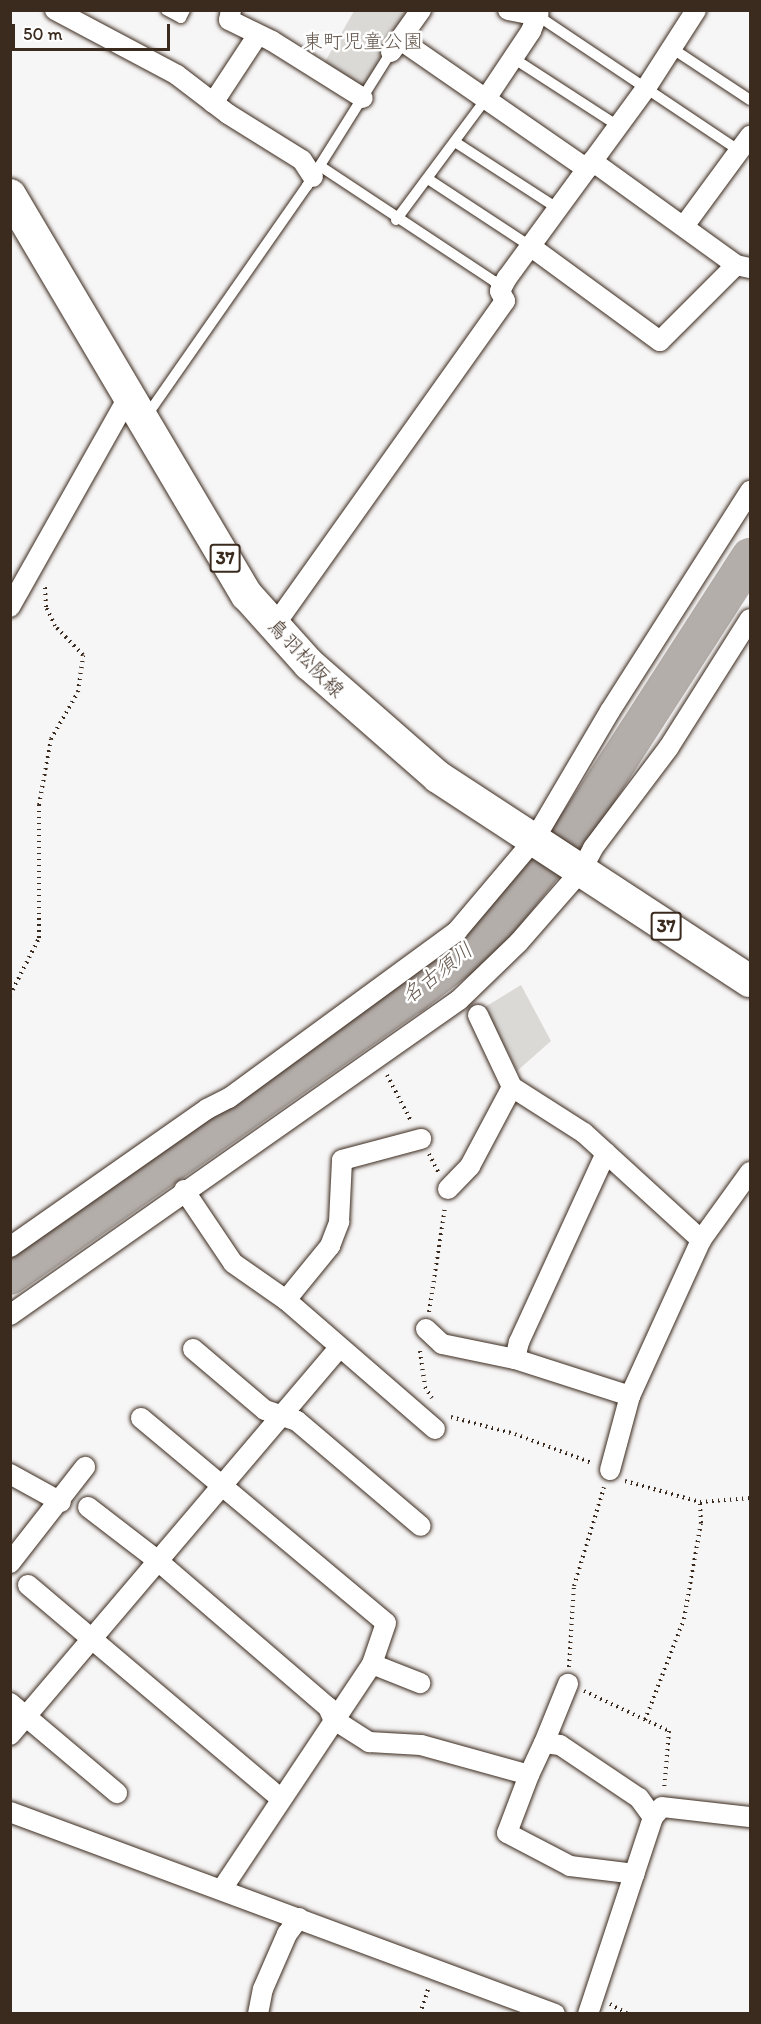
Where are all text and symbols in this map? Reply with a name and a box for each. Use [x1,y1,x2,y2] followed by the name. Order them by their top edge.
[15,12,172,50] scale bar
[23,23,63,45] text: 50 m
[303,29,423,53] park label: 東町児童公園
[208,543,242,573] road number: 37
[263,614,349,702] street label: 鳥羽松阪線
[650,911,682,941] road number: 37
[396,937,478,1009] water label: 名古須川

